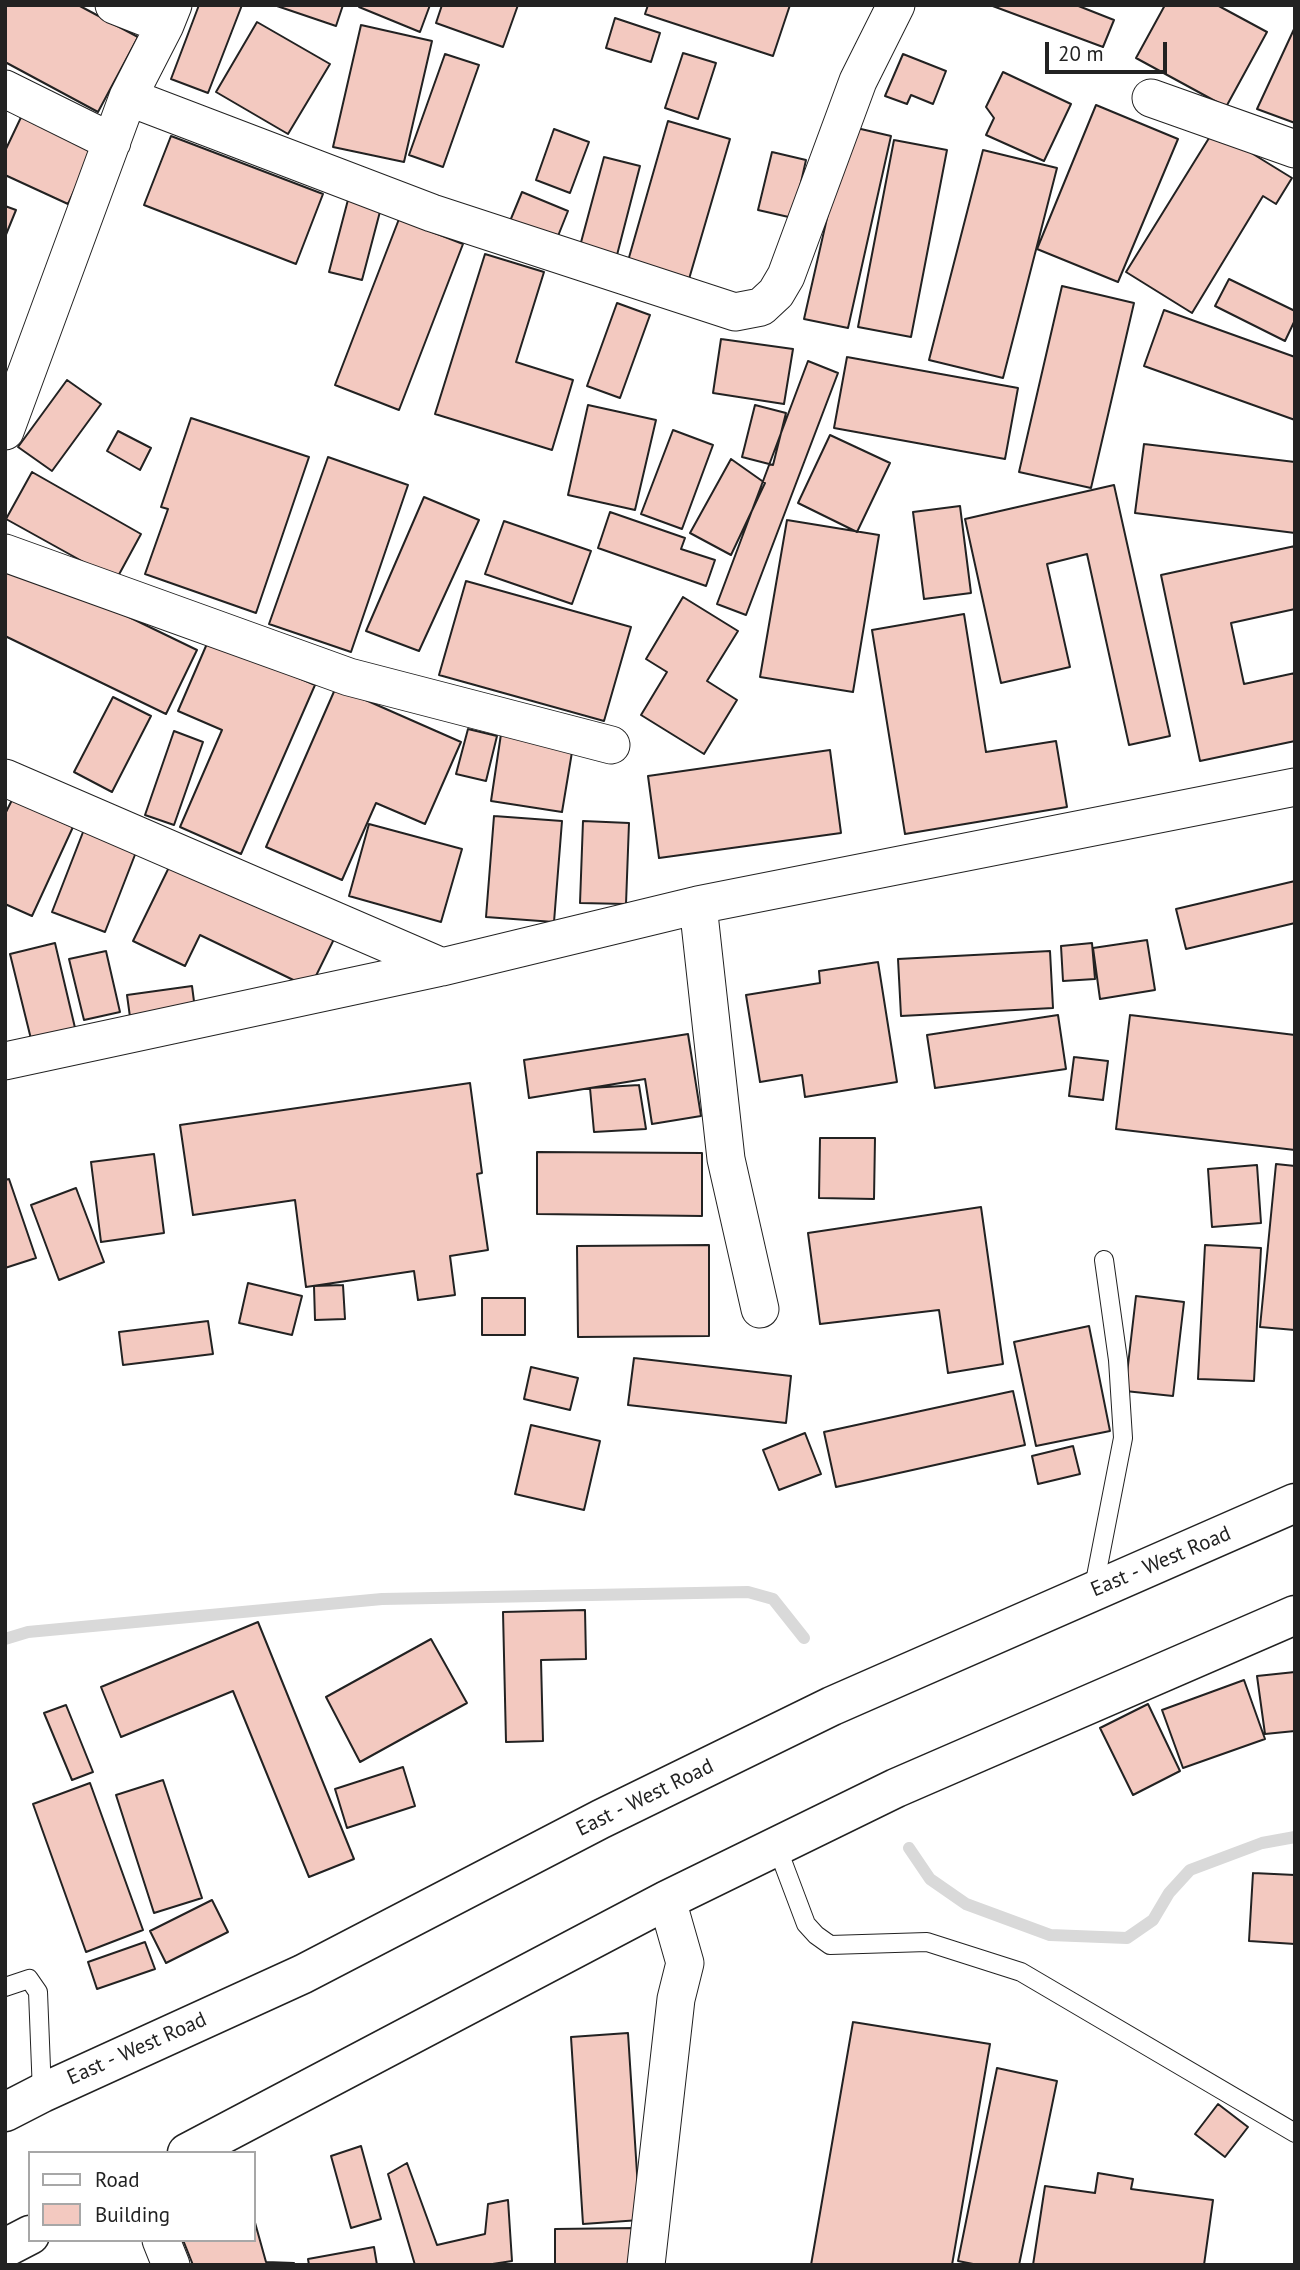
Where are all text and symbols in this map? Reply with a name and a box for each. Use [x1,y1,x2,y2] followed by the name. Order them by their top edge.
[1048,28,1170,72] scale bar
[1058,40,1104,67] text: 20 m
[1087,1521,1235,1603] street label: East - West Road
[572,1754,718,1842] street label: East - West Road
[64,2007,210,2091] street label: East - West Road
[28,2151,256,2242] legend
[95,2166,139,2193] text: Road
[95,2201,170,2228] text: Building

